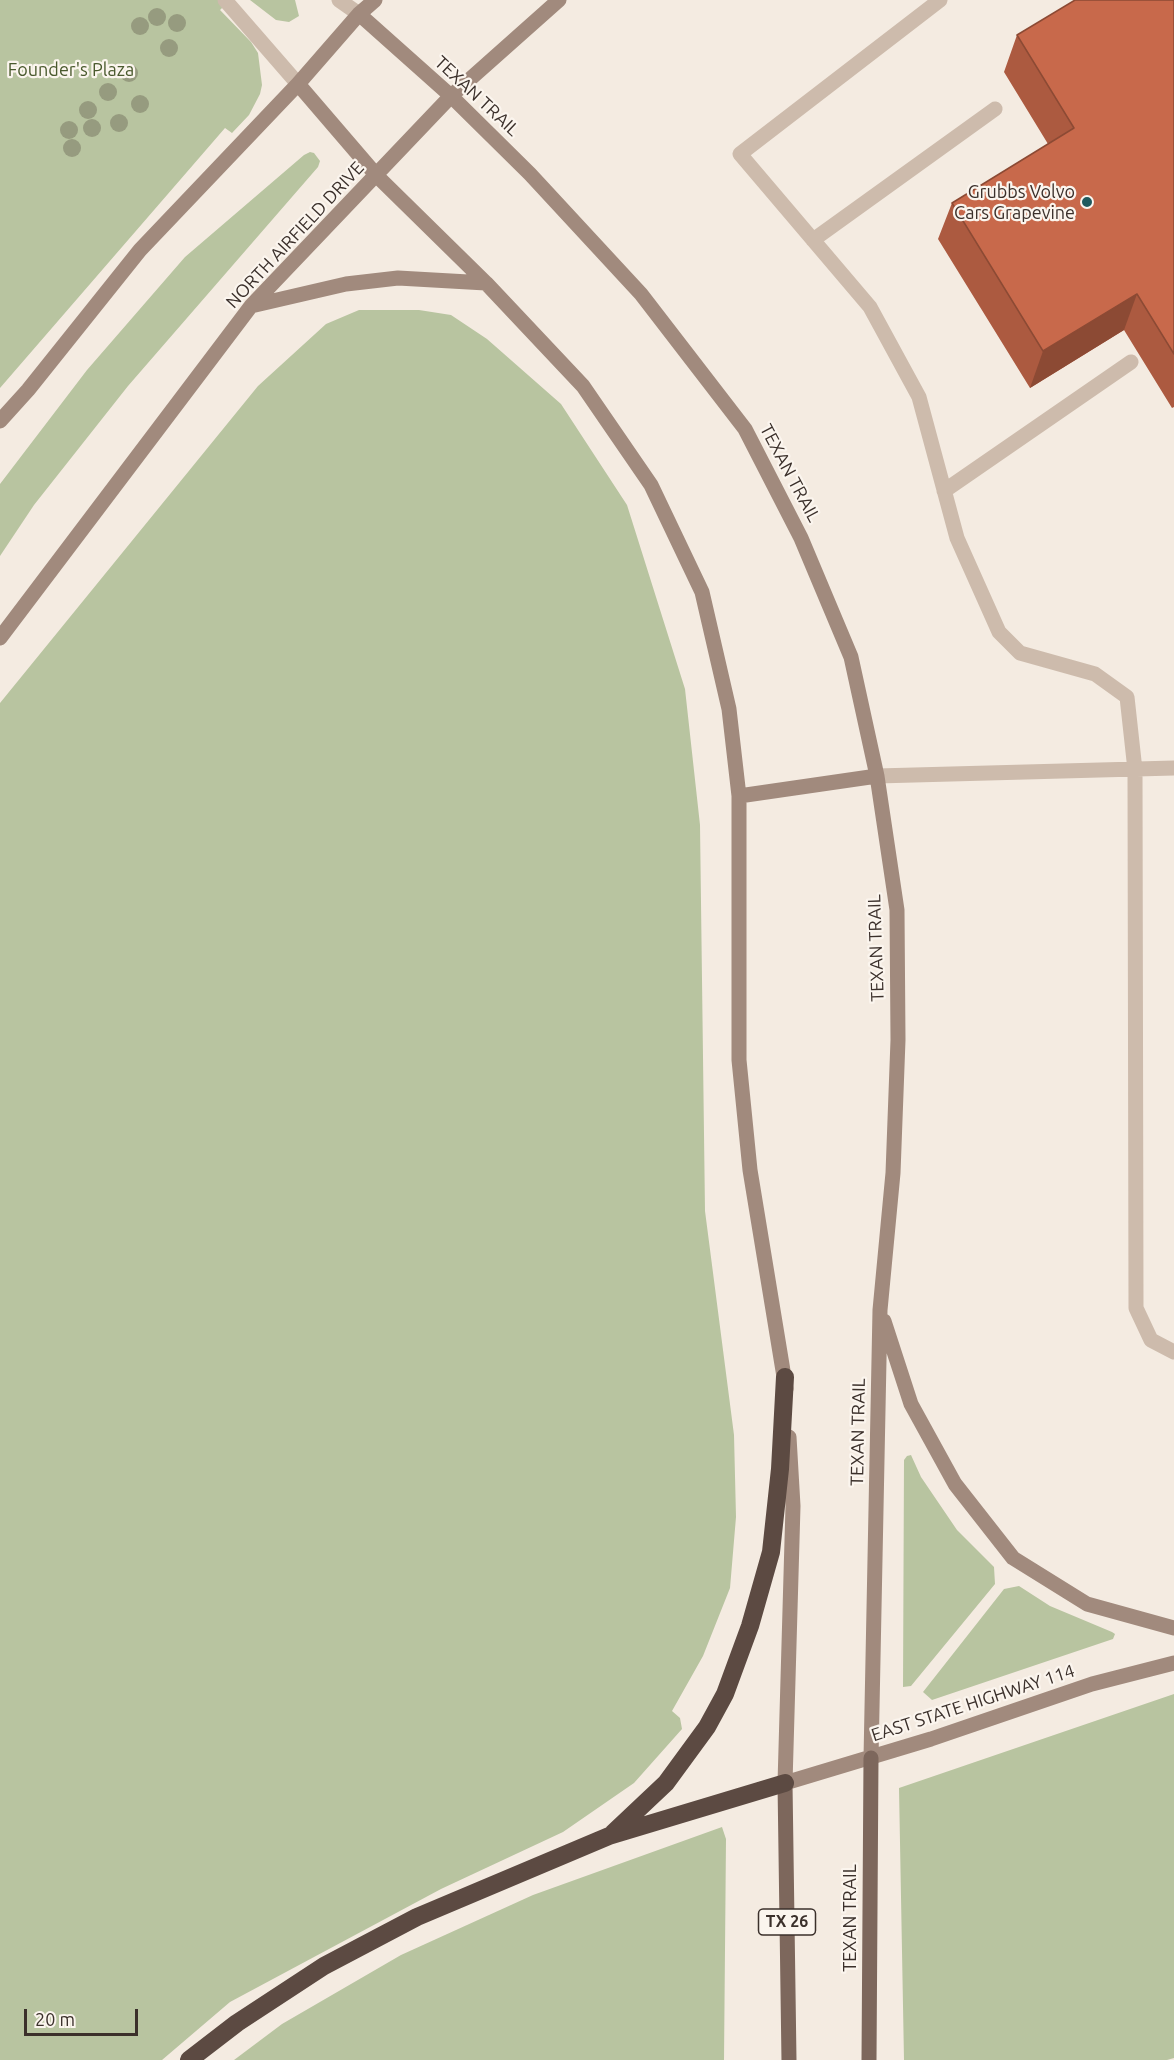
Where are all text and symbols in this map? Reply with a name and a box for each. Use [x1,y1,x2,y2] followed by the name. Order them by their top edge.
[430,51,524,141] street label: TEXAN TRAIL
[8,59,134,81] park label: Founder's Plaza
[221,157,369,313] street label: NORTH AIRFIELD DRIVE
[954,181,1075,224] place label: Grubbs Volvo Cars Grapevine
[1080,195,1094,209] marker: Grubbs Volvo Cars Grapevine
[755,420,825,526] street label: TEXAN TRAIL
[863,894,889,1002] street label: TEXAN TRAIL
[846,1378,870,1486] street label: TEXAN TRAIL
[869,1660,1077,1746] street label: EAST STATE HIGHWAY 114
[839,1864,861,1972] street label: TEXAN TRAIL
[758,1909,816,1935] road number: TX 26
[27,1997,141,2035] scale bar
[35,2009,75,2029] text: 20 m

